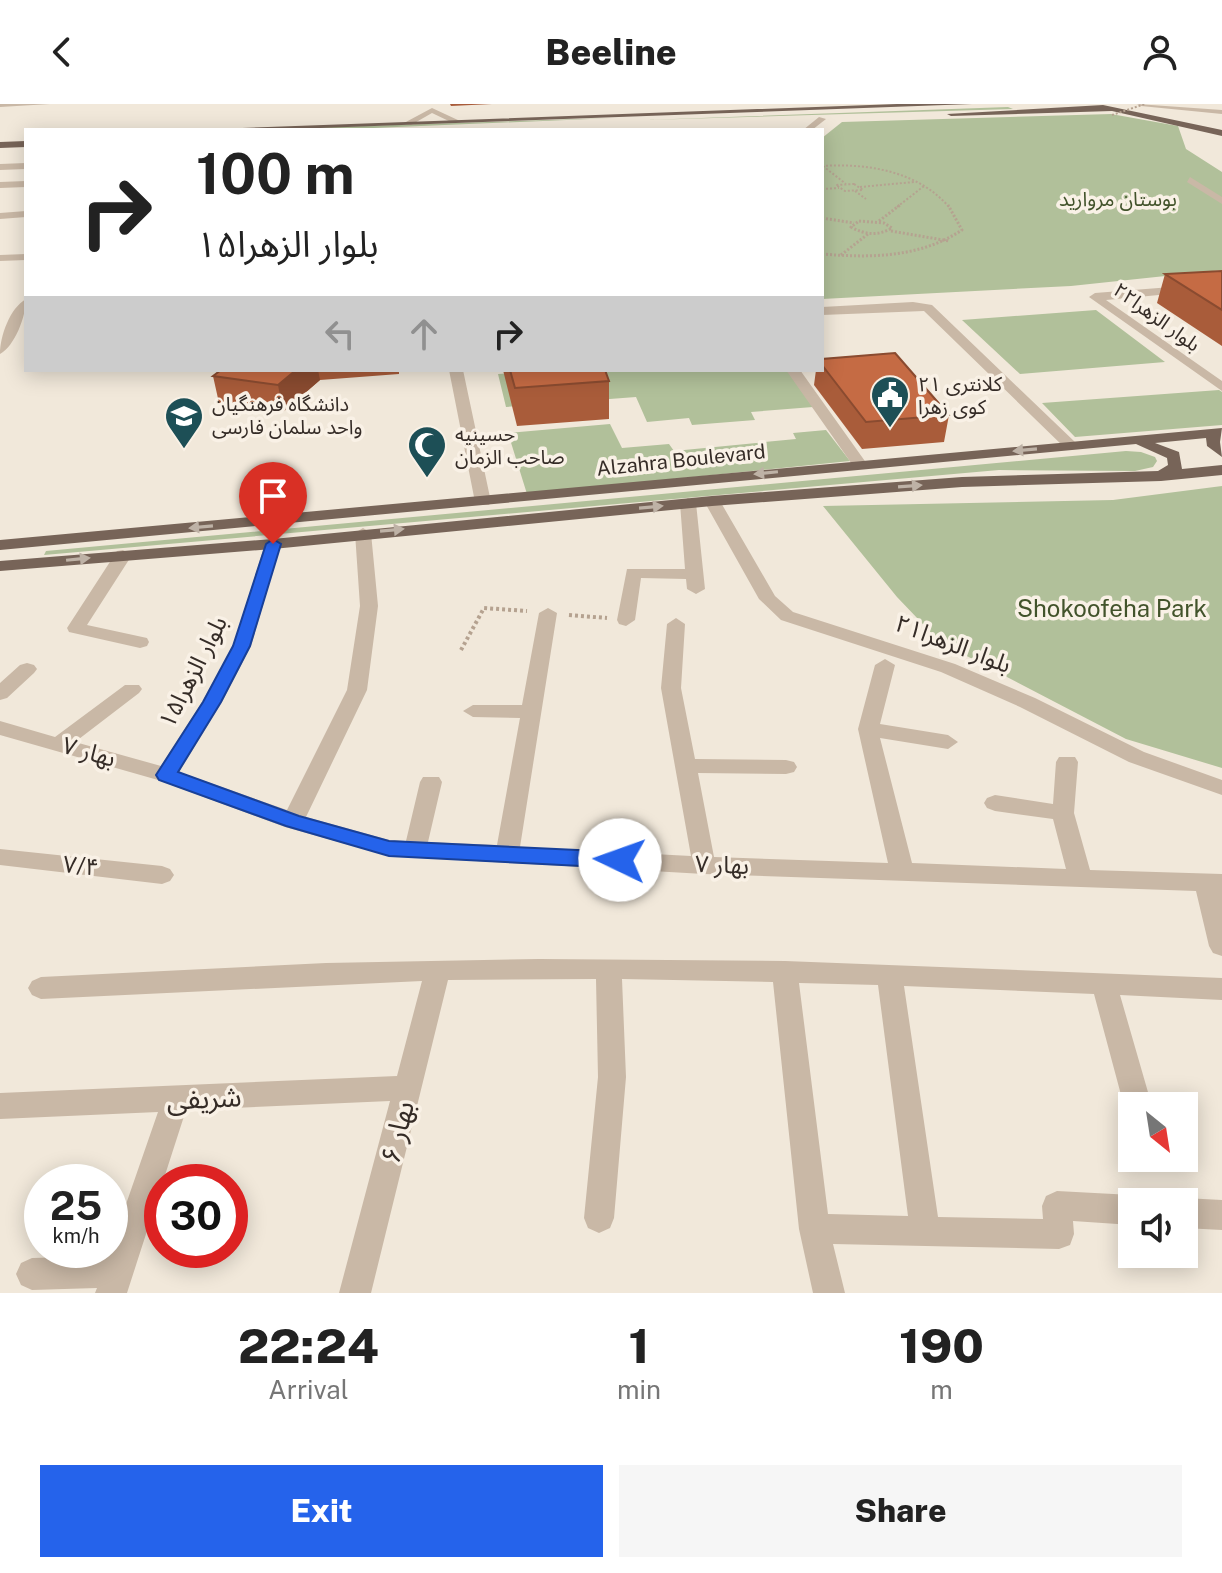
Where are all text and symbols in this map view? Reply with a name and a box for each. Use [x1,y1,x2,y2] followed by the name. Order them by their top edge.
[40,30,84,74] icon: back
[1138,30,1182,74] icon: person
[545,31,677,73] text: Beeline
[196,141,355,207] text: 100 m
[64,160,168,264] icon: right
[1059,187,1177,211] park label: بوستان مروارید
[196,223,379,265] text: بلوار الزهرا۱۵
[1109,277,1205,357] street label: بلوار الزهرا۲۲
[318,312,362,356] icon: left
[402,312,446,356] icon: ahead
[486,312,530,356] icon: right
[918,372,1003,419] place label: کلانتری ۲۱ کوی زهرا
[869,374,911,429] public building icon: کلانتری ۲۱ کوی زهرا
[212,392,363,439] place label: دانشگاه فرهنگیان واحد سلمان فارسی
[163,395,205,450] school or university icon: دانشگاه فرهنگیان واحد سلمان فارسی
[455,422,564,469] place label: حسینیه صاحب الزمان
[406,424,448,479] mosque icon: حسینیه صاحب الزمان
[595,439,767,481] street label: Alzahra Boulevard
[1012,443,1037,456] one-way arrow
[239,462,307,544] pin
[753,467,778,480] one-way arrow
[251,474,295,518] icon: arrive
[898,479,923,492] one-way arrow
[639,500,664,513] one-way arrow
[188,521,213,534] one-way arrow
[380,523,405,536] one-way arrow
[66,553,91,566] one-way arrow
[1017,594,1207,622] park label: Shokoofeha Park
[891,608,1015,679] street label: بلوار الزهرا۲۱
[152,611,233,733] street label: بلوار الزهرا۱۵
[59,730,119,773] street label: بهار ۷
[578,818,662,902] position arrow
[62,849,100,881] street label: ۷/۴
[695,849,749,880] street label: بهار ۷
[166,1079,242,1117] street label: شریفی
[1118,1092,1198,1172] north arrow
[1118,1092,1198,1268] map controls
[373,1097,421,1167] street label: بهار ۶
[144,1164,248,1268] speed limit sign: 30
[50,1182,102,1229] text: 25
[1118,1188,1198,1268] button: sound
[52,1224,100,1248] text: km/h
[238,1317,379,1374] text: 22:24
[628,1317,649,1374] text: 1
[899,1317,984,1374] text: 190
[268,1374,349,1405] text: Arrival
[617,1374,661,1405] text: min
[930,1374,953,1405] text: m
[40,1465,603,1557] button: Exit
[619,1465,1182,1557] button: Share

